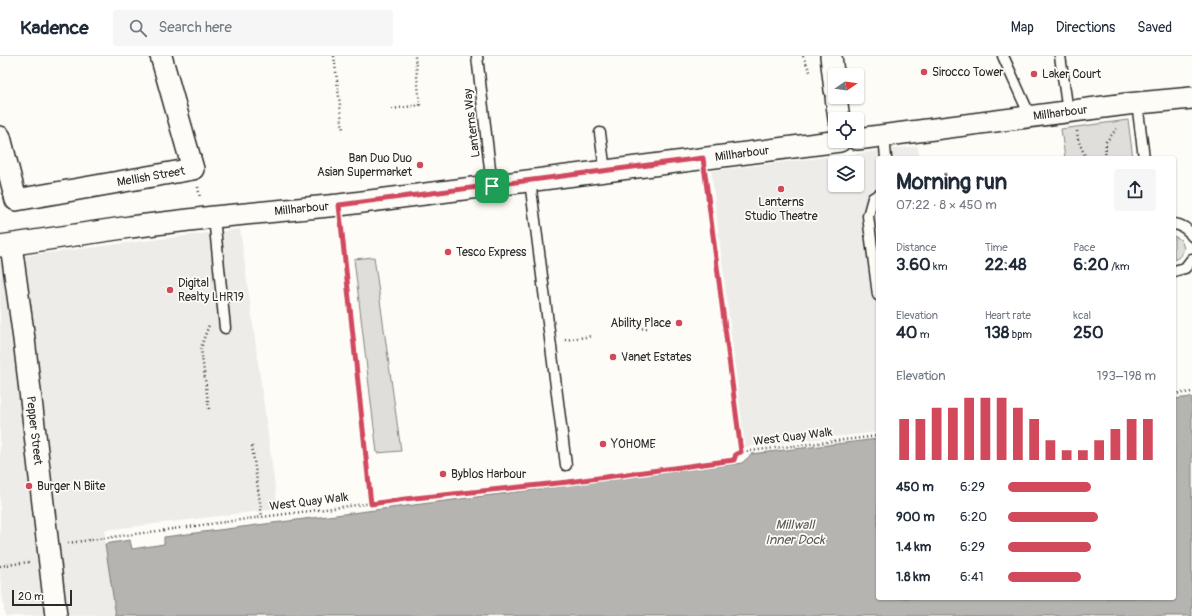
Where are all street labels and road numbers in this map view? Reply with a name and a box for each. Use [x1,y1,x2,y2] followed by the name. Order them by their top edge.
[460,88,484,158] street label: Lanterns Way
[1032,102,1089,124] street label: Millharbour
[714,143,771,164] street label: Millharbour
[116,163,186,190] street label: Mellish Street
[274,198,330,219] street label: Millharbour
[23,395,46,466] street label: Pepper Street
[753,425,833,449] street label: West Quay Walk
[269,490,349,514] street label: West Quay Walk

